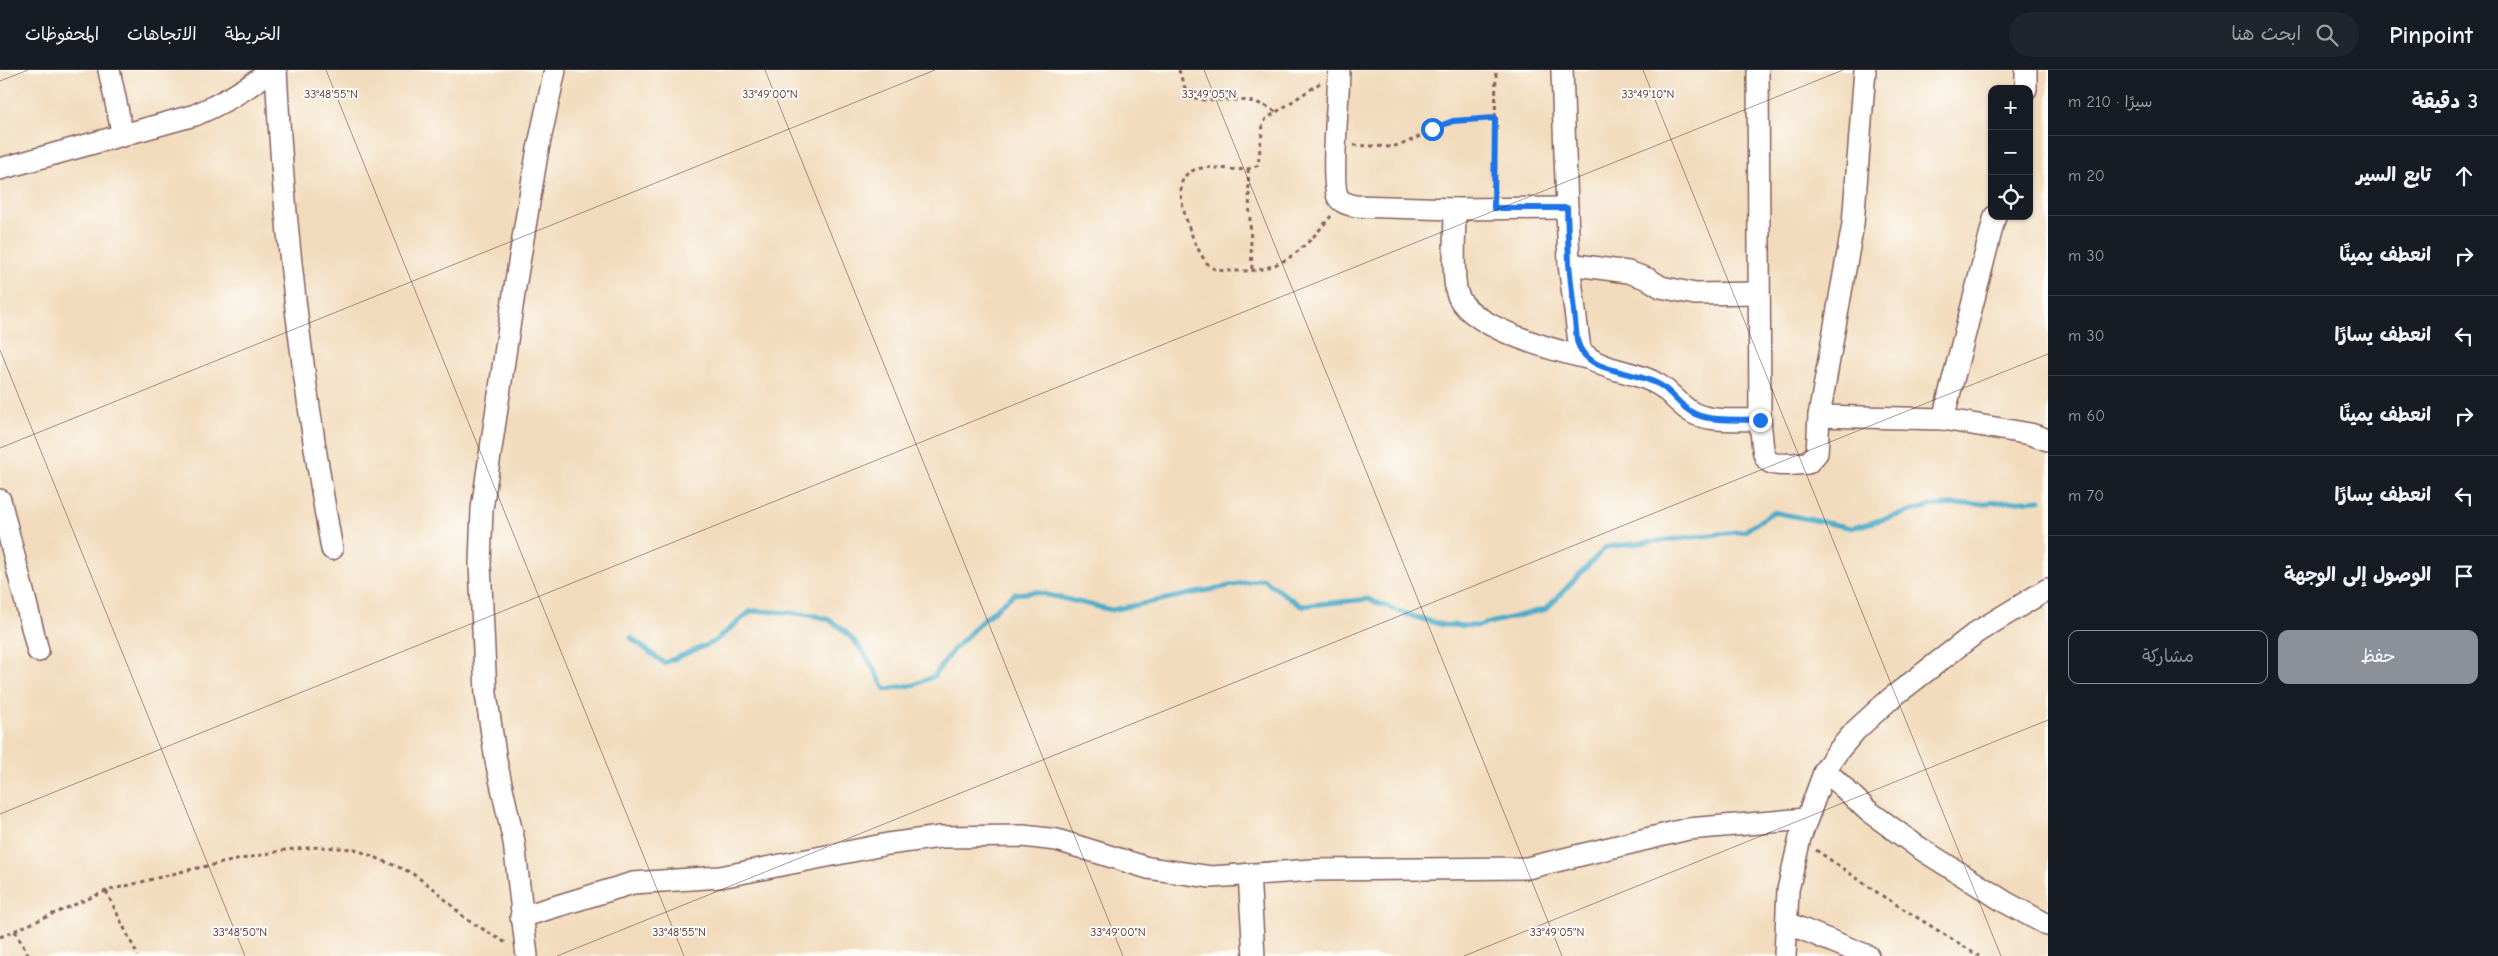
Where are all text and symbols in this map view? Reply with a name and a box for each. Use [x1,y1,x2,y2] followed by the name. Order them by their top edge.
[2009,12,2359,57] search box
[2313,21,2341,49] icon: search
[2389,21,2473,49] text: Pinpoint
[2231,23,2301,45] text: ابحث هنا
[25,24,99,45] text: المحفوظات
[127,24,197,45] text: الاتجاهات
[225,24,281,45] text: الخريطة
[1988,85,2033,220] map controls
[1988,85,2033,130] button: +
[304,87,358,101] text: 33°48'55"N
[742,87,798,101] text: 33°49'00"N
[1182,87,1236,101] text: 33°49'05"N
[1622,87,1674,101] text: 33°49'10"N
[2412,89,2478,113] text: 3 دقيقة
[2068,93,2152,111] text: سيرًا · 210 m
[1421,118,1444,141] route start
[1988,130,2033,175] button: −
[2450,162,2478,190] icon: ahead
[2357,164,2431,186] text: تابع السير
[2068,167,2105,185] text: 20 m
[1988,175,2033,220] button: locate
[2450,242,2478,270] icon: right
[2339,244,2431,266] text: انعطف يمينًا
[2068,247,2104,265] text: 30 m
[2450,322,2478,350] icon: left
[2334,324,2431,346] text: انعطف يسارًا
[2068,327,2104,345] text: 30 m
[2450,402,2478,430] icon: right
[2339,404,2431,426] text: انعطف يمينًا
[2068,407,2105,425] text: 60 m
[1749,409,1772,432] route end
[2450,482,2478,510] icon: left
[2334,484,2431,506] text: انعطف يسارًا
[2068,487,2104,505] text: 70 m
[2450,562,2478,590] icon: arrive
[2284,564,2431,586] text: الوصول إلى الوجهة
[2068,630,2268,684] button: مشاركة
[2278,630,2478,684] button: حفظ
[213,925,267,939] text: 33°48'50"N
[652,925,706,939] text: 33°48'55"N
[1090,925,1146,939] text: 33°49'00"N
[1530,925,1584,939] text: 33°49'05"N

